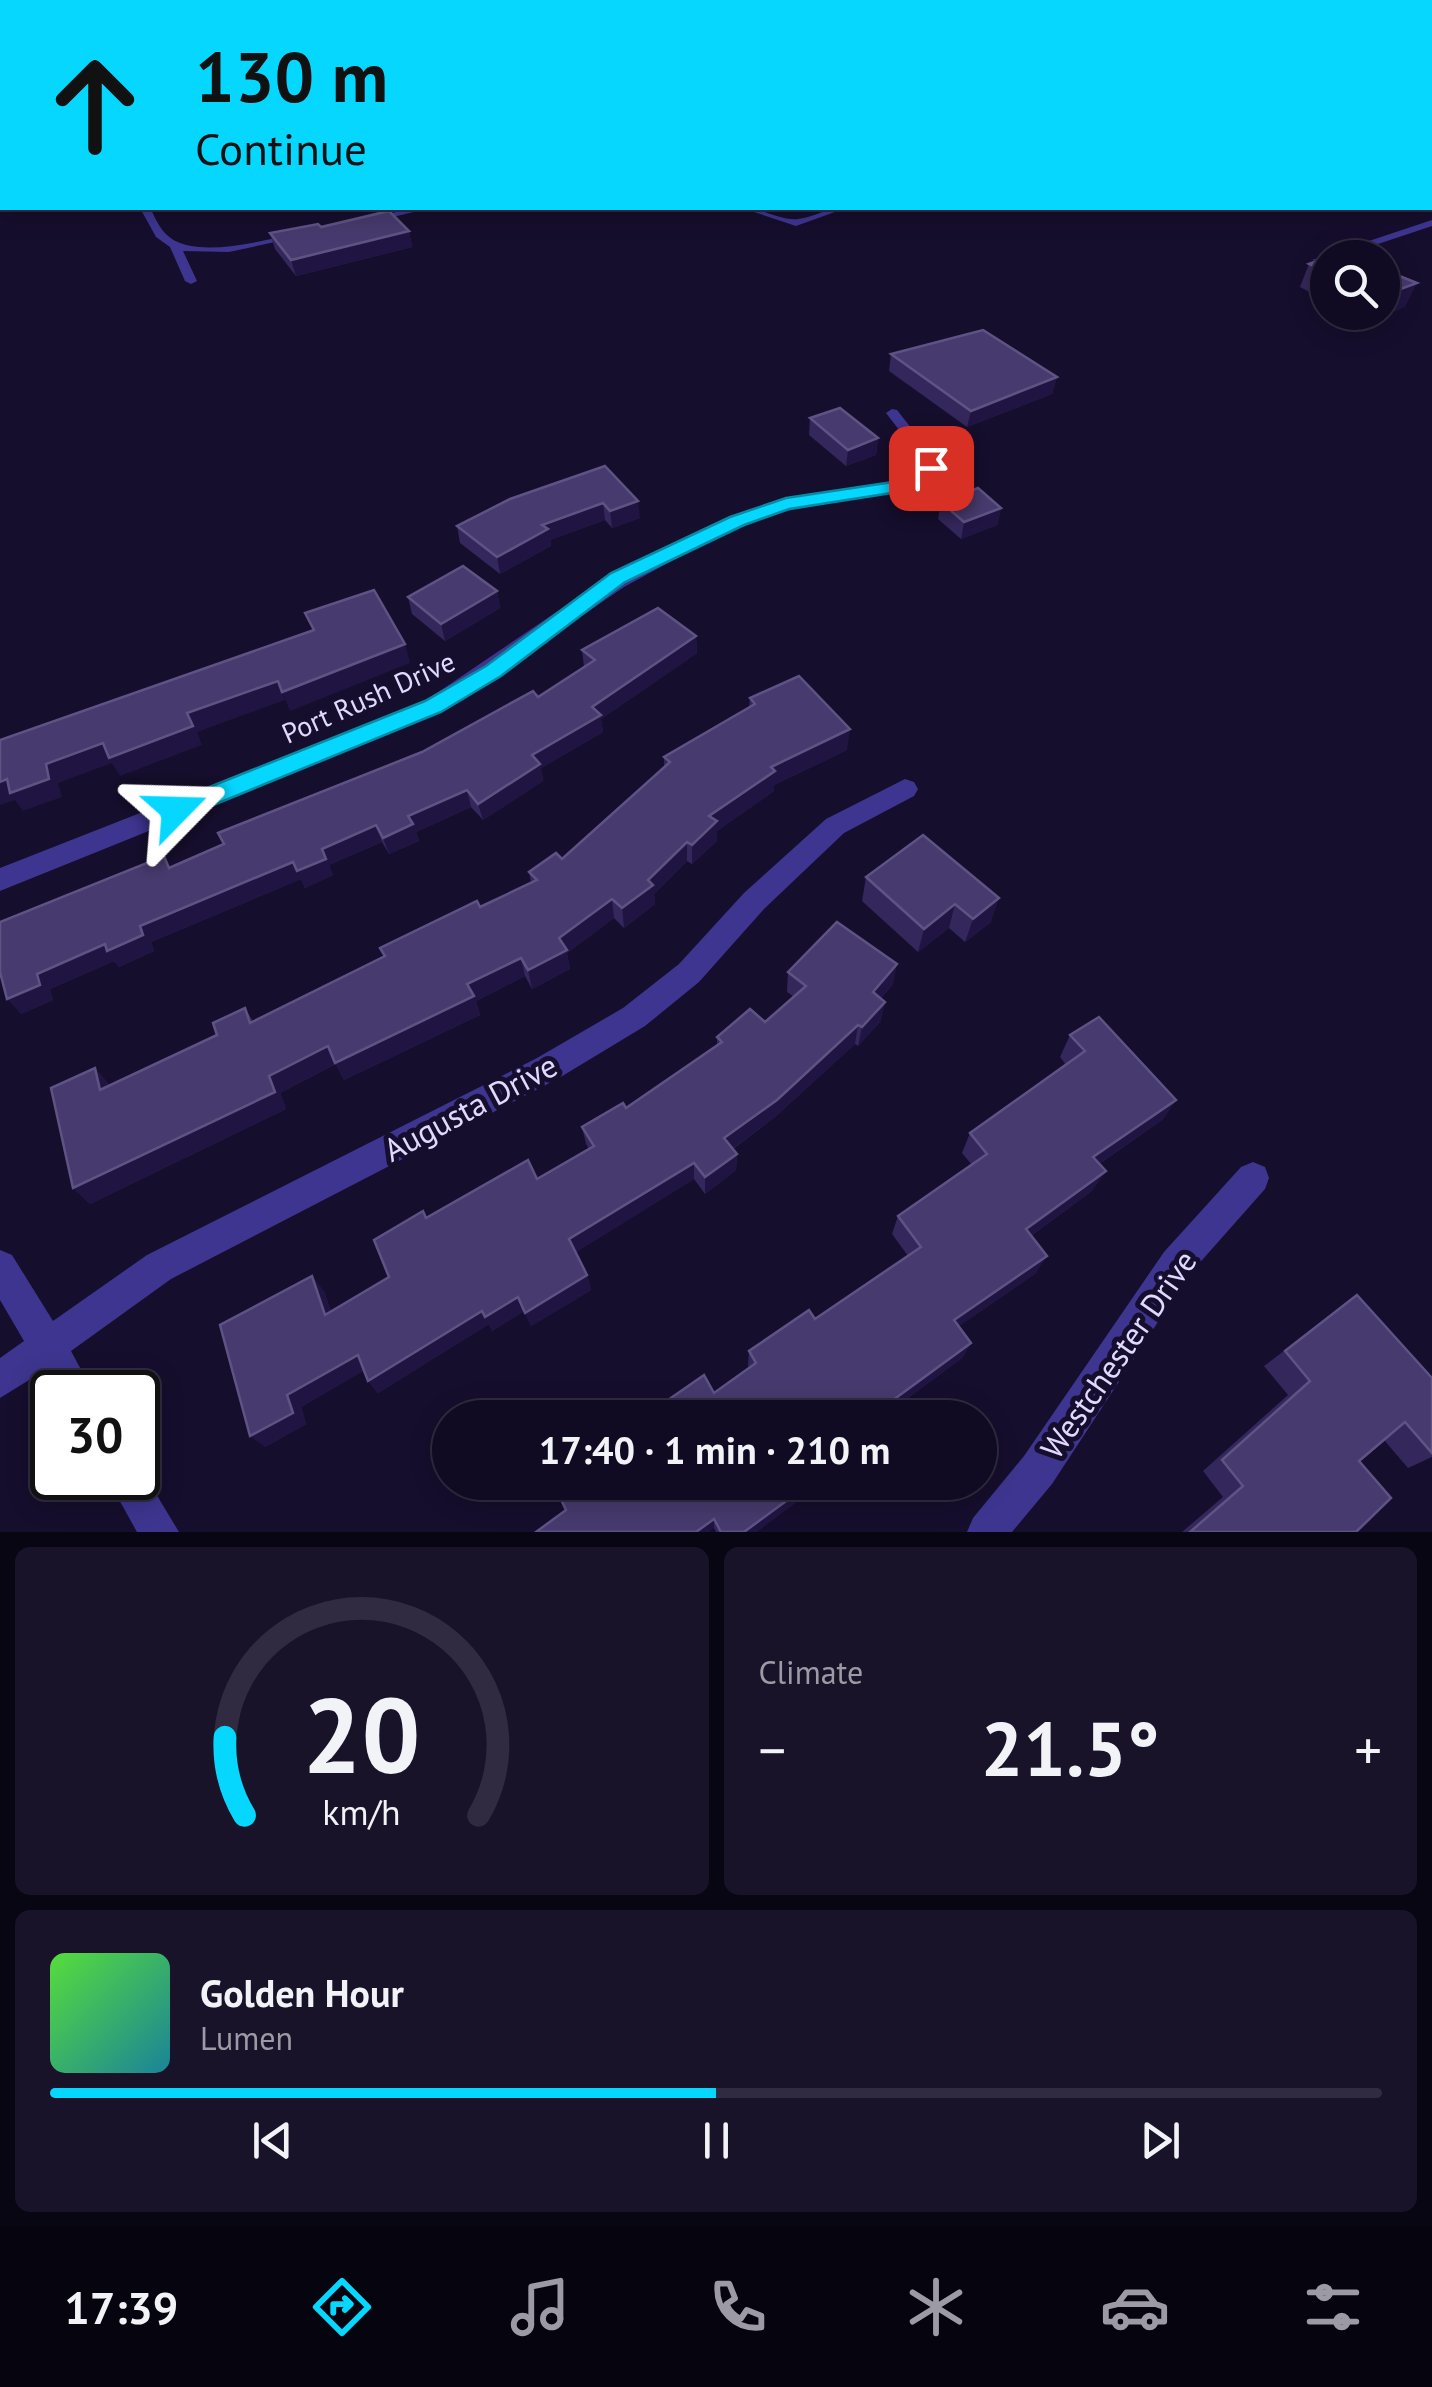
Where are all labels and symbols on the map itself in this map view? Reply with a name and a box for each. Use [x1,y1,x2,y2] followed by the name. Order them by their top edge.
[889,426,974,511] pin
[276,642,460,752] street label: Port Rush Drive
[124,758,228,862] position arrow
[376,1044,564,1170] street label: Augusta Drive
[1031,1242,1205,1466] street label: Westchester Drive
[30,1370,160,1500] speed limit sign: 30

